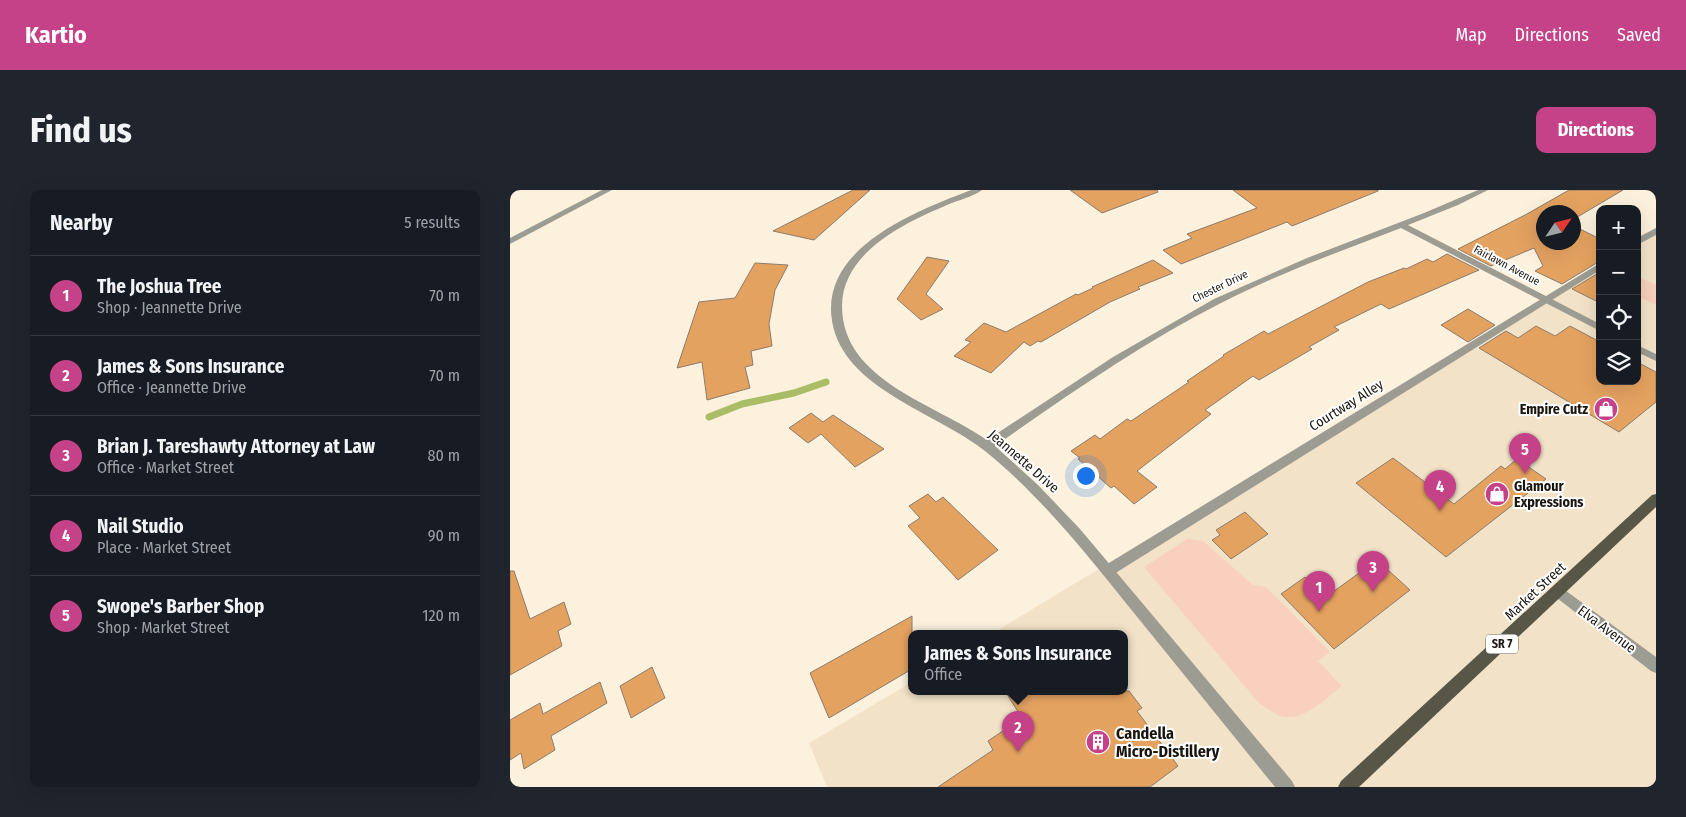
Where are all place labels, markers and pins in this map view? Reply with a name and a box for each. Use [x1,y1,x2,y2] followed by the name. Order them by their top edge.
[1593,396,1619,422] shop icon: Empire Cutz
[1520,401,1588,418] place label: Empire Cutz
[1509,433,1541,474] pin: 5
[1424,470,1456,511] pin: 4
[1514,478,1583,511] place label: Glamour Expressions
[1484,481,1510,507] shop icon: Glamour Expressions
[1357,551,1389,592] pin: 3
[1303,571,1335,612] pin: 1
[1002,711,1034,752] pin: 2
[1116,724,1220,761] place label: Candella Micro-Distillery
[1085,729,1111,755] building icon: Candella Micro-Distillery

